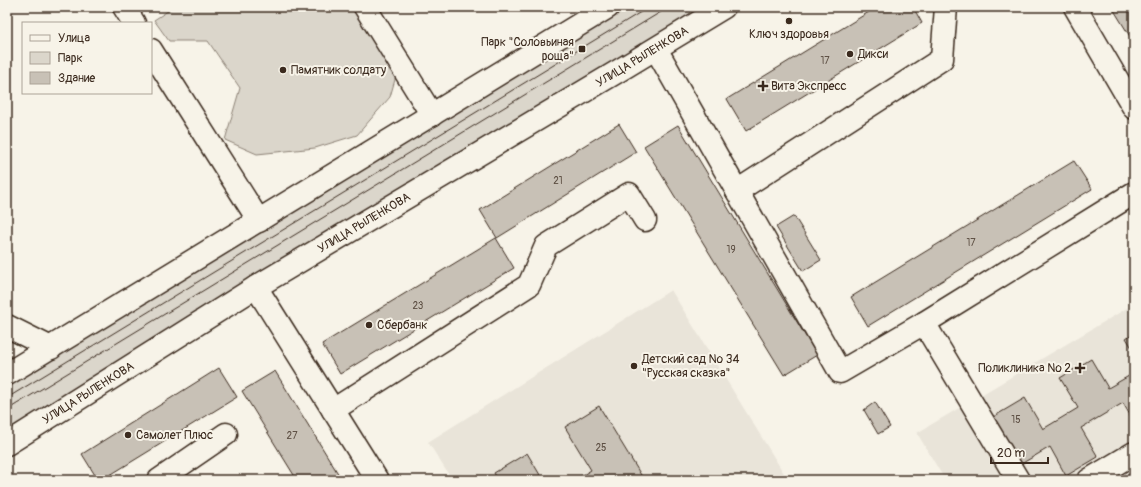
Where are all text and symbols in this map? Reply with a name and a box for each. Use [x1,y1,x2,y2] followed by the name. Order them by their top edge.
[784,16,794,26] marker: Ключ здоровья
[22,22,152,94] legend
[593,23,691,90] street label: УЛИЦА РЫЛЕНКОВА
[749,27,829,42] place label: Ключ здоровья
[58,31,90,46] text: Улица
[481,35,574,64] place label: Парк "Соловьиная роща"
[577,44,587,54] marker: Парк "Соловьиная роща"
[857,47,889,62] place label: Дикси
[845,49,855,59] marker: Дикси
[58,51,83,66] text: Парк
[820,55,830,67] house number: 17
[291,63,386,78] place label: Памятник солдату
[278,65,288,75] marker: Памятник солдату
[58,71,95,86] text: Здание
[771,79,847,94] place label: Вита Экспресс
[758,81,768,91] marker: Вита Экспресс
[553,175,563,187] house number: 21
[315,189,413,256] street label: УЛИЦА РЫЛЕНКОВА
[966,237,976,249] house number: 17
[726,244,736,256] house number: 19
[413,300,424,312] house number: 23
[377,318,428,333] place label: Сбербанк
[364,320,374,330] marker: Сбербанк
[641,352,739,381] place label: Детский сад № 34 "Русская сказка"
[40,358,137,427] street label: УЛИЦА РЫЛЕНКОВА
[629,361,639,371] marker: Детский сад № 34 "Русская сказка"
[978,361,1071,376] place label: Поликлиника № 2
[1074,362,1086,374] marker: Поликлиника № 2
[1011,414,1021,426] house number: 15
[136,428,213,443] place label: Самолет Плюс
[123,430,133,440] marker: Самолет Плюс
[287,430,298,442] house number: 27
[991,439,1048,465] scale bar
[595,442,607,454] house number: 25
[997,446,1026,461] text: 20 m

